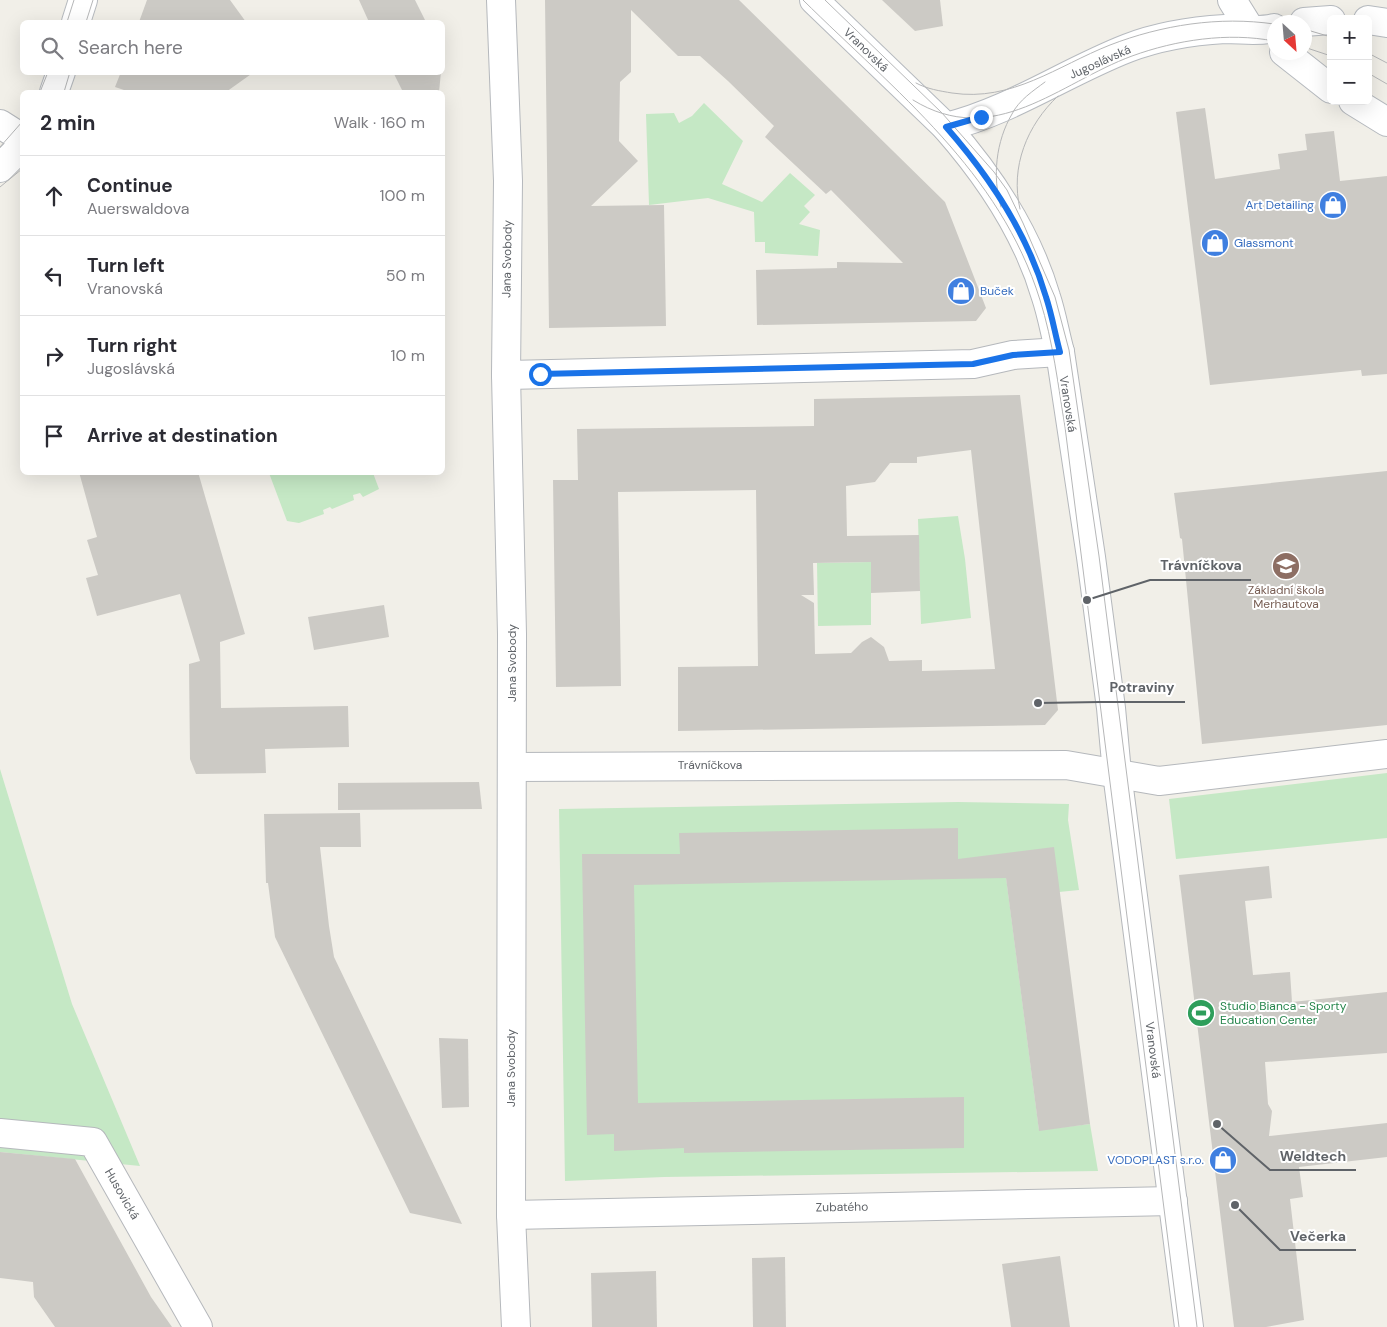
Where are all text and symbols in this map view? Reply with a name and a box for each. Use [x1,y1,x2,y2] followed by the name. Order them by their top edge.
[1267,15,1312,60] north arrow
[1327,15,1372,105] map controls
[1327,15,1372,60] button: +
[20,20,445,75] search box
[840,24,892,76] street label: Vranovská
[38,34,66,62] icon: search
[78,35,183,60] text: Search here
[1067,41,1133,83] street label: Jugoslávská
[1327,60,1372,105] button: −
[970,106,993,129] route end
[40,109,96,137] text: 2 min
[334,112,425,133] text: Walk · 160 m
[87,173,173,198] text: Continue
[40,182,68,210] icon: ahead
[380,185,425,206] text: 100 m
[1318,190,1348,220] shop icon: Art Detailing
[1246,197,1314,213] place label: Art Detailing
[87,198,189,219] text: Auerswaldova
[498,220,516,298] street label: Jana Svobody
[1200,228,1230,258] shop icon: Glassmont
[1234,235,1294,251] place label: Glassmont
[87,253,165,278] text: Turn left
[40,262,68,290] icon: left
[386,265,425,286] text: 50 m
[946,276,976,306] shop icon: Buček
[87,278,163,299] text: Vranovská
[980,283,1014,299] place label: Buček
[87,333,177,358] text: Turn right
[40,342,68,370] icon: right
[391,345,425,366] text: 10 m
[87,358,175,379] text: Jugoslávská
[529,363,552,386] route start
[1056,375,1080,433] street label: Vranovská
[40,422,68,450] icon: arrive
[87,423,278,448] text: Arrive at destination
[1150,551,1251,580] callout: Trávníčkova
[1271,551,1301,581] school or university icon: Základní škola Merhautova
[1160,556,1242,574] text: Trávníčkova
[1248,582,1324,612] place label: Základní škola Merhautova
[504,624,520,702] street label: Jana Svobody
[1100,673,1185,702] callout: Potraviny
[1110,678,1175,696] text: Potraviny
[678,757,742,773] street label: Trávníčkova
[1186,998,1216,1028] sports icon: Studio Bianca - Sporty Education Center
[1220,998,1347,1028] place label: Studio Bianca - Sporty Education Center
[1142,1021,1164,1079] street label: Vranovská
[503,1029,519,1107] street label: Jana Svobody
[1270,1141,1356,1170] callout: Weldtech
[1208,1145,1238,1175] shop icon: VODOPLAST s.r.o.
[1280,1147,1346,1165] text: Weldtech
[1107,1152,1204,1168] place label: VODOPLAST s.r.o.
[101,1166,143,1222] street label: Husovická
[816,1199,868,1215] street label: Zubatého
[1280,1221,1356,1250] callout: Večerka
[1290,1227,1346,1245] text: Večerka

